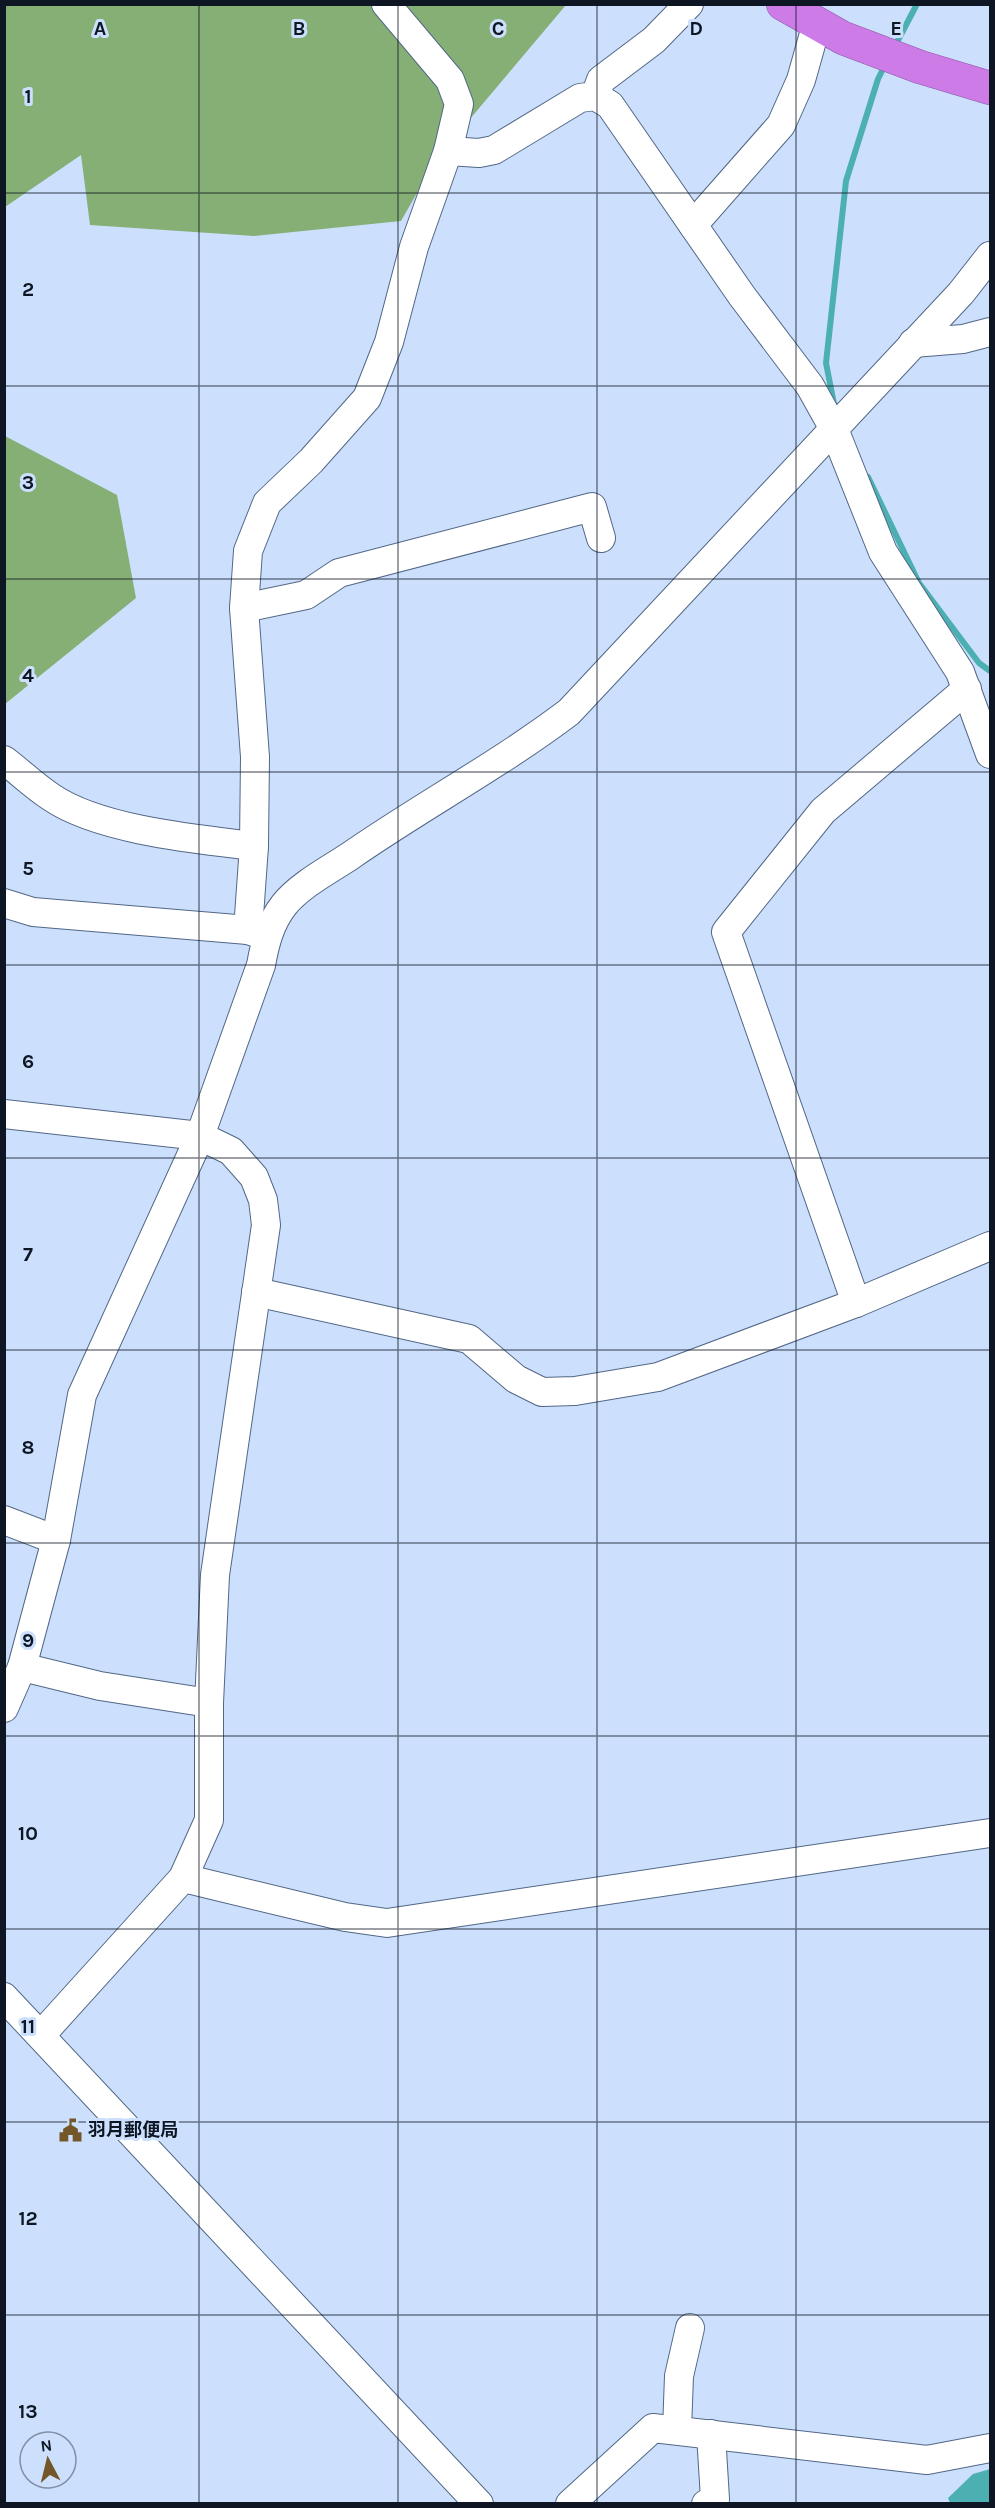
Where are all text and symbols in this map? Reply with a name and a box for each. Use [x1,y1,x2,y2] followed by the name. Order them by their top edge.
[94,17,107,40] text: A
[293,17,305,40] text: B
[492,17,504,40] text: C
[689,17,703,40] text: D
[890,17,902,40] text: E
[24,85,32,108] text: 1
[22,278,34,301] text: 2
[22,471,34,494] text: 3
[22,664,34,687] text: 4
[22,857,34,880] text: 5
[22,1050,34,1073] text: 6
[23,1243,33,1266] text: 7
[22,1436,34,1459] text: 8
[22,1629,34,1652] text: 9
[18,1822,38,1845] text: 10
[21,2015,35,2038] text: 11
[57,2117,83,2143] public building icon: 羽月郵便局
[88,2119,178,2141] place label: 羽月郵便局
[18,2207,38,2230] text: 12
[18,2400,38,2423] text: 13
[18,2430,78,2490] north arrow
[39,2435,53,2456] text: N

